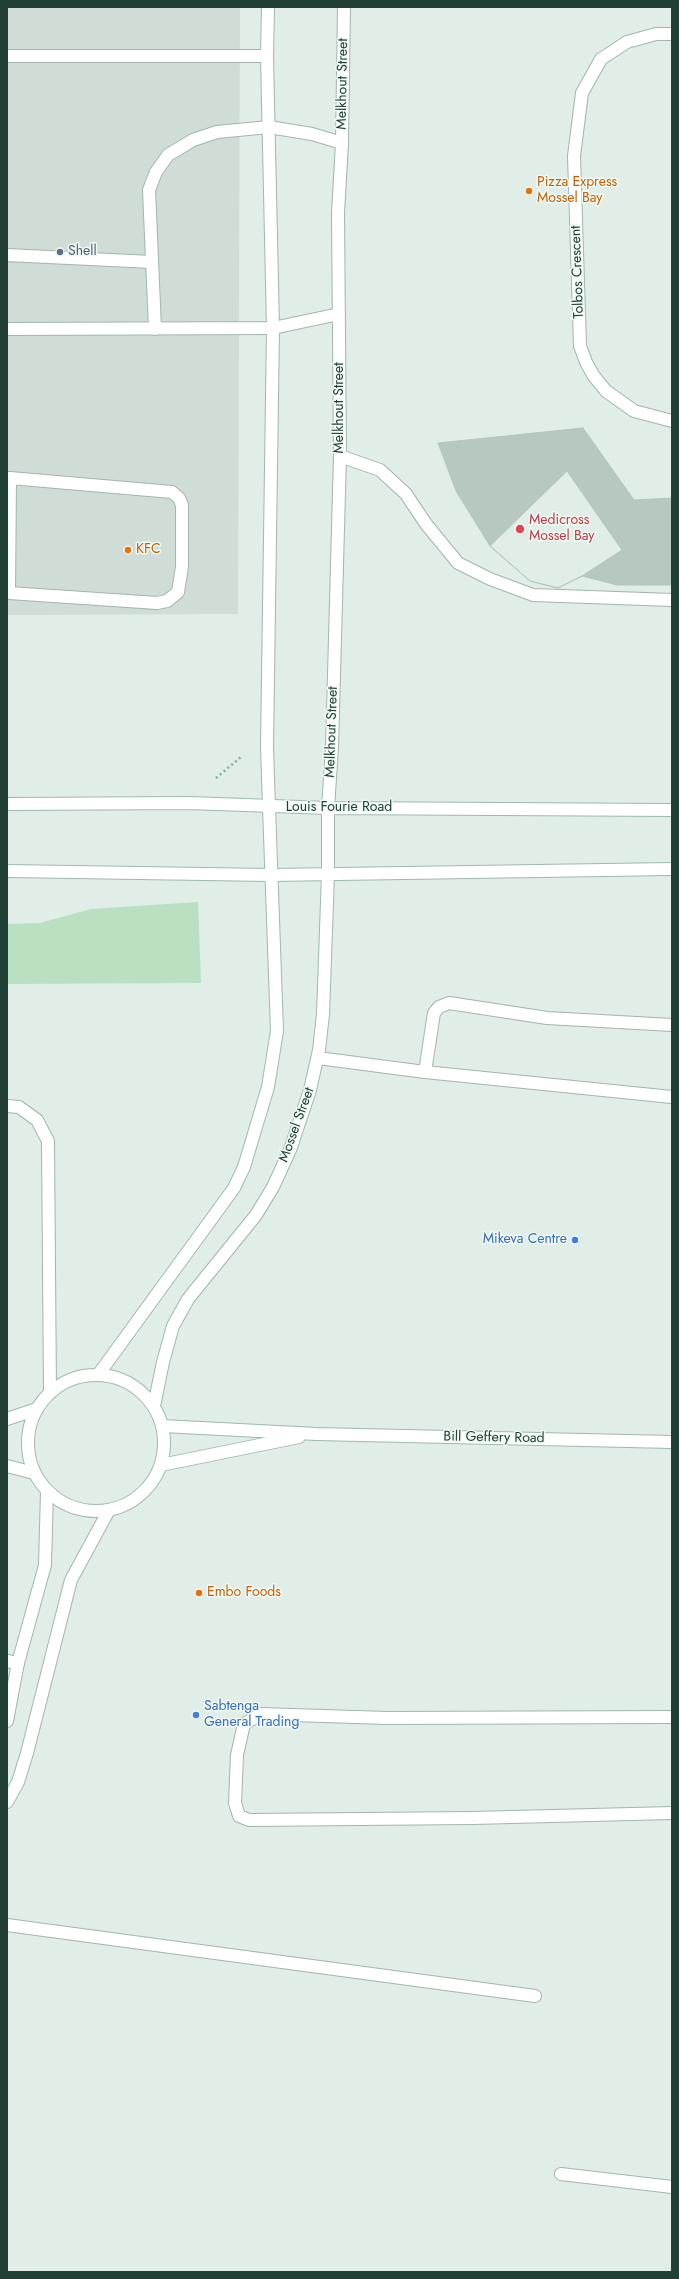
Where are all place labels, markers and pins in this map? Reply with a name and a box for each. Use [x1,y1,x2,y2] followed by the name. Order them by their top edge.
[537,175,617,208] place label: Pizza Express Mossel Bay
[524,186,534,196] marker: Pizza Express Mossel Bay
[68,244,97,260] place label: Shell
[55,247,65,257] marker: Shell
[529,513,595,546] place label: Medicross Mossel Bay
[514,523,526,535] marker: Medicross Mossel Bay
[136,542,160,558] place label: KFC
[123,545,133,555] marker: KFC
[483,1232,567,1248] place label: Mikeva Centre
[570,1235,580,1245] marker: Mikeva Centre
[207,1585,281,1601] place label: Embo Foods
[194,1588,204,1598] marker: Embo Foods
[204,1699,299,1732] place label: Sabtenga General Trading
[191,1710,201,1720] marker: Sabtenga General Trading

